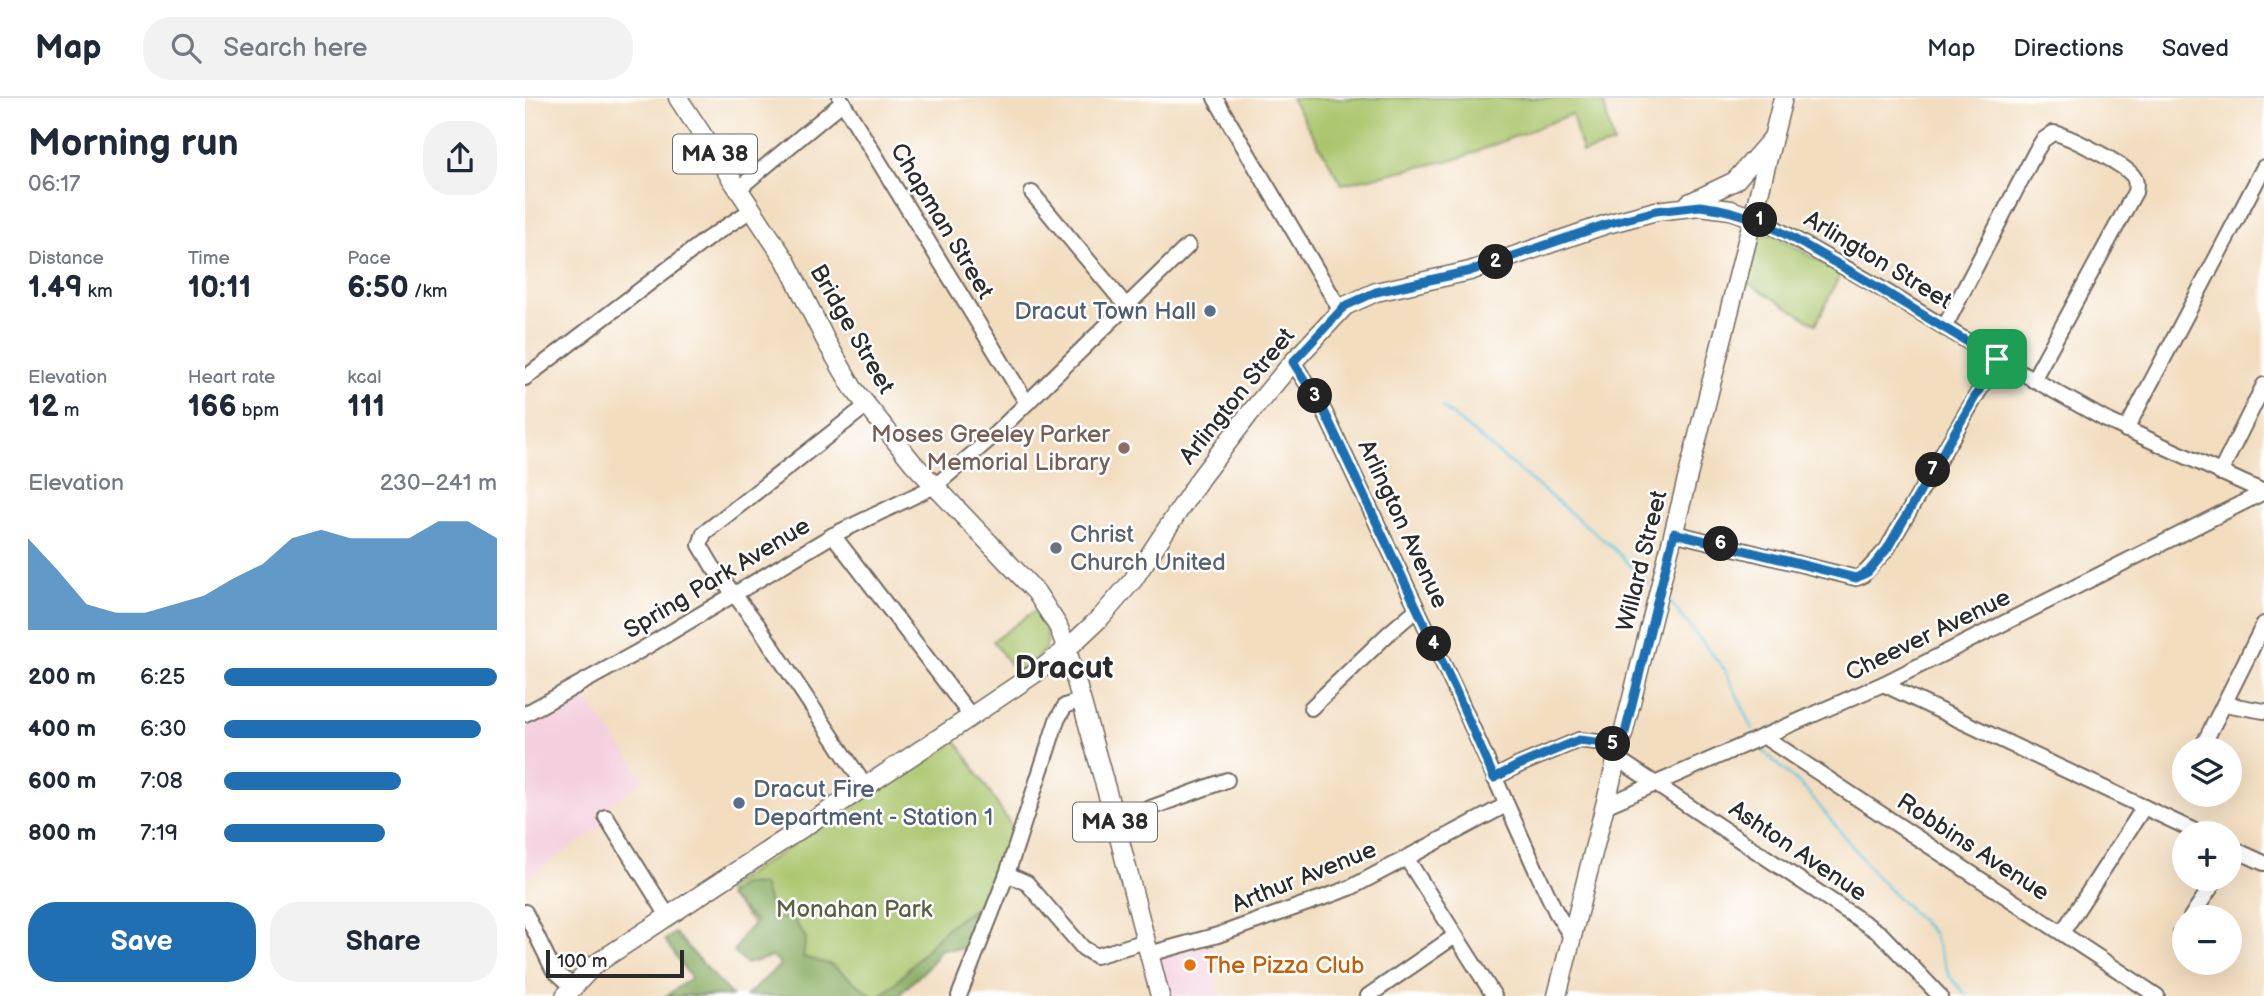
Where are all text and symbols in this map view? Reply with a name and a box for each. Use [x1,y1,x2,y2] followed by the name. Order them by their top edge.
[143,17,633,80] search box
[35,28,101,68] text: Map
[167,29,205,67] icon: search
[223,33,367,64] text: Search here
[1927,34,1975,63] text: Map
[2013,34,2124,63] text: Directions
[2162,34,2229,63] text: Saved
[28,121,239,166] text: Morning run
[423,121,497,195] button: share
[673,134,757,174] road number: MA 38
[884,138,1000,305] street label: Chapman Street
[28,170,80,198] text: 06:17
[1743,202,1777,238] pin: 1
[1799,204,1958,316] street label: Arlington Street
[1756,208,1764,231] text: 1
[1479,244,1513,280] pin: 2
[28,247,104,270] text: Distance
[188,247,230,270] text: Time
[347,247,391,270] text: Pace
[1490,250,1501,273] text: 2
[803,259,901,399] street label: Bridge Street
[28,270,82,306] text: 1.49
[188,270,251,306] text: 10:11
[347,270,409,306] text: 6:50
[82,280,113,303] text: km
[409,280,447,303] text: /km
[1014,297,1196,326] place label: Dracut Town Hall
[1202,303,1218,319] marker: Dracut Town Hall
[1173,321,1301,470] street label: Arlington Street
[1967,329,2027,389] pin
[1978,340,2016,378] icon: arrive
[28,366,107,389] text: Elevation
[188,366,275,389] text: Heart rate
[347,366,381,389] text: kcal
[1297,378,1333,414] pin: 3
[1309,384,1320,407] text: 3
[28,389,59,425] text: 12
[188,389,237,425] text: 166
[347,389,385,425] text: 111
[59,399,79,422] text: m
[237,399,279,422] text: bpm
[871,420,1110,477] place label: Moses Greeley Parker Memorial Library
[1351,435,1455,613] street label: Arlington Avenue
[1116,440,1132,456] marker: Moses Greeley Parker Memorial Library
[1915,452,1951,488] pin: 7
[1927,458,1938,481] text: 7
[28,469,124,497] text: Elevation
[380,469,497,497] text: 230–241 m
[1610,487,1674,635] street label: Willard Street
[619,511,815,645] street label: Spring Park Avenue
[1070,520,1226,577] place label: Christ Church United
[1703,526,1739,562] pin: 6
[1715,532,1726,555] text: 6
[1048,540,1064,556] marker: Christ Church United
[1841,583,2015,687] street label: Cheever Avenue
[1417,626,1451,662] pin: 4
[1428,632,1439,655] text: 4
[1015,649,1114,688] district label: Dracut
[28,663,96,691] text: 200 m
[140,663,185,691] text: 6:25
[28,715,96,743] text: 400 m
[140,715,186,743] text: 6:30
[1595,726,1631,762] pin: 5
[1607,732,1618,755] text: 5
[2172,737,2242,975] map controls
[2172,737,2242,807] button: layers
[28,767,96,795] text: 600 m
[140,767,183,795] text: 7:08
[753,775,993,832] place label: Dracut Fire Department - Station 1
[1891,787,2055,907] street label: Robbins Avenue
[1724,794,1872,908] street label: Ashton Avenue
[731,795,747,811] marker: Dracut Fire Department - Station 1
[1073,802,1157,842] road number: MA 38
[28,819,96,847] text: 800 m
[140,819,178,847] text: 7:19
[2172,821,2242,891] button: +
[1228,835,1380,919] street label: Arthur Avenue
[776,895,932,924] park label: Monahan Park
[28,902,256,982] button: Save
[270,902,497,982] button: Share
[2172,905,2242,975] button: −
[546,947,684,979] scale bar
[557,950,608,973] text: 100 m
[1204,951,1365,980] place label: The Pizza Club
[1182,957,1198,973] marker: The Pizza Club

